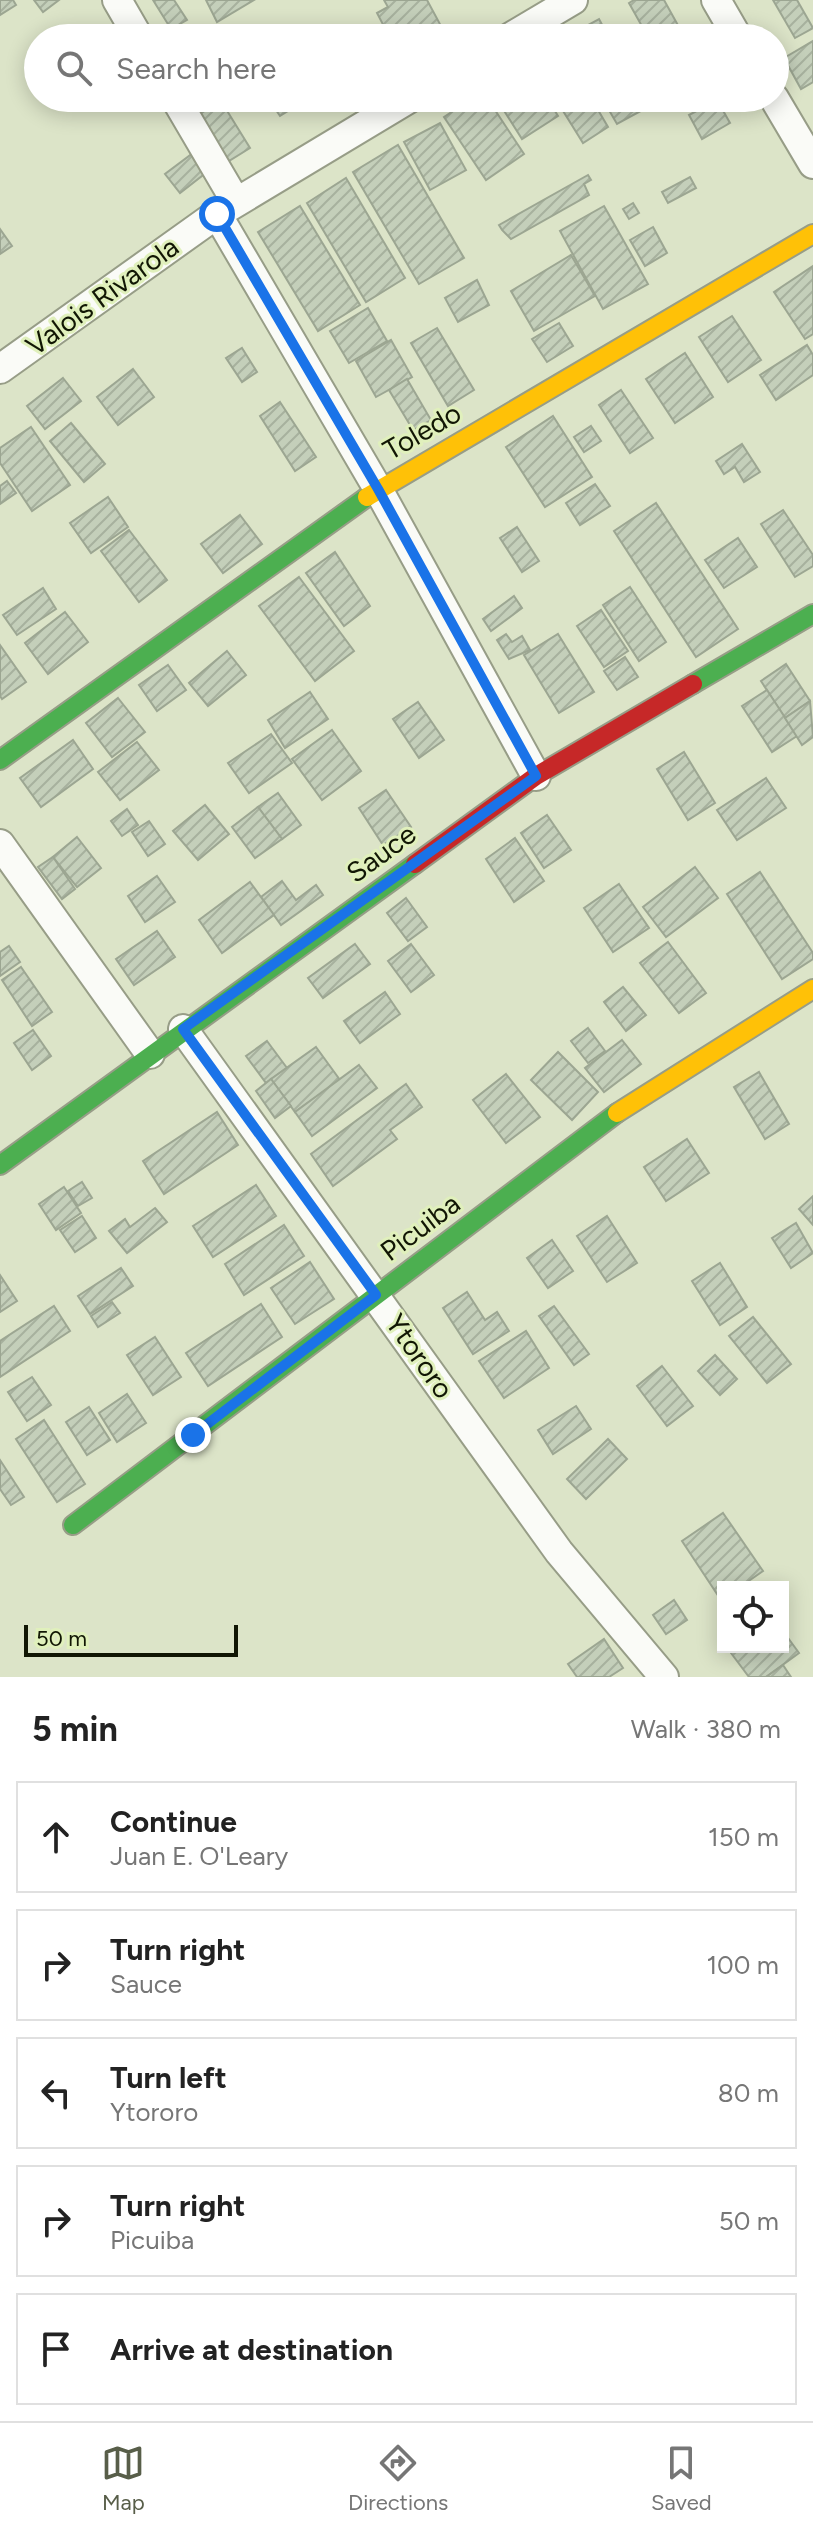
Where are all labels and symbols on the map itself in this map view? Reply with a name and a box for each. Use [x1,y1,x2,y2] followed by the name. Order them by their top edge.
[199,196,235,232] route start
[19,229,185,363] street label: Valois Rivarola
[377,395,467,467] street label: Toledo
[340,816,422,890] street label: Sauce
[374,1186,466,1268] street label: Picuiba
[379,1307,461,1405] street label: Ytororo
[175,1417,211,1453] route end
[24,1621,238,1657] scale bar

